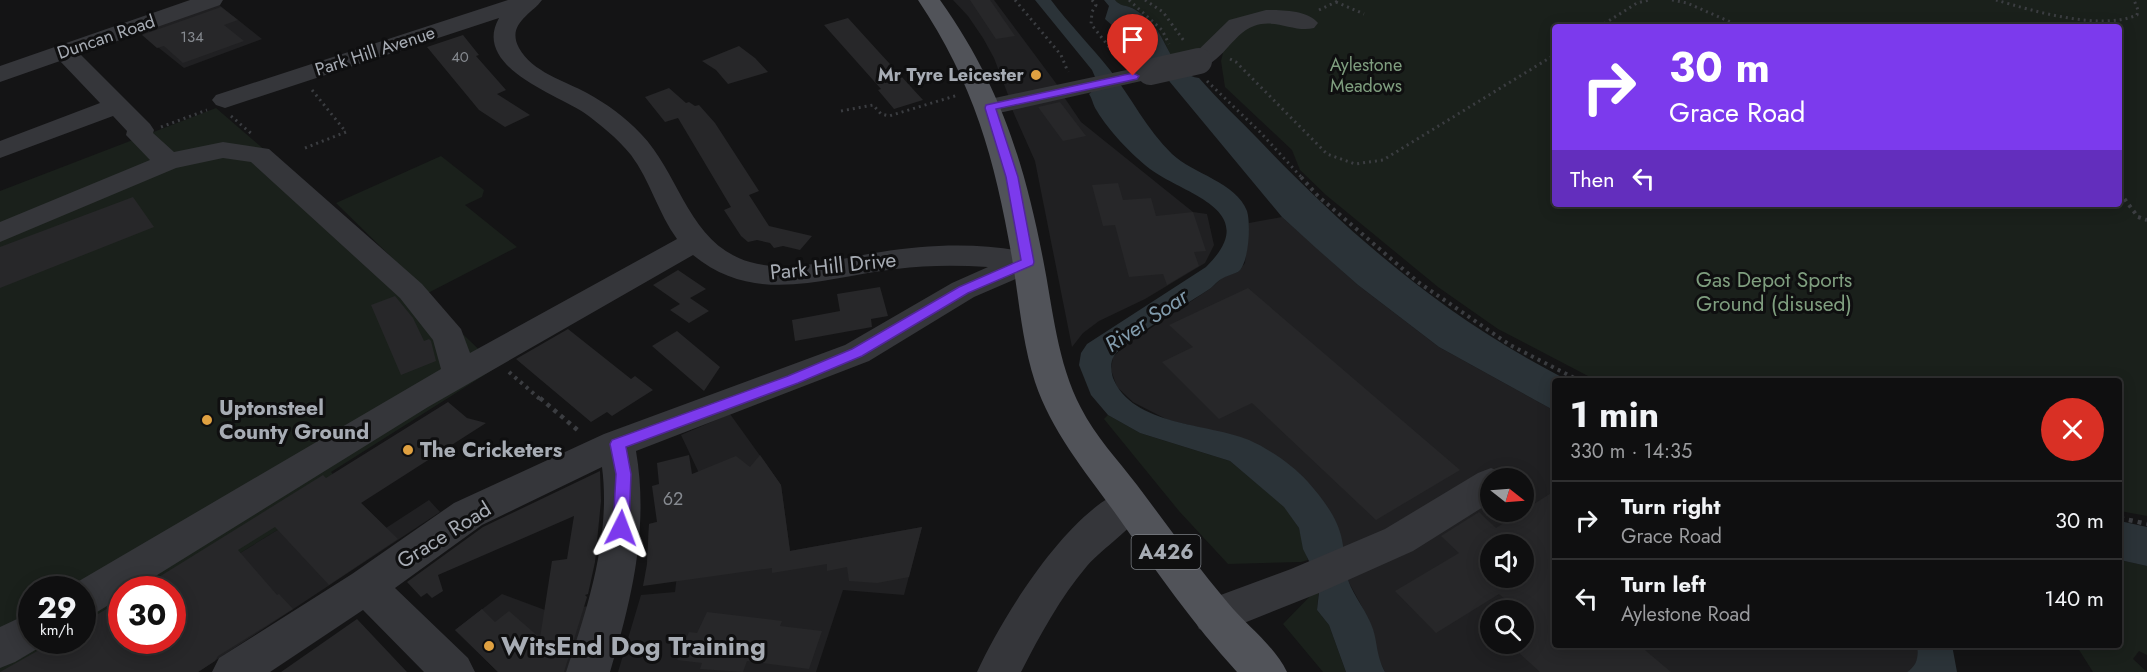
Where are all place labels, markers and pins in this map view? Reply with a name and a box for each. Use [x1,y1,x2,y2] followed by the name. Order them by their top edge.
[1107,14,1158,76] pin
[878,62,1025,88] place label: Mr Tyre Leicester
[1029,68,1043,82] marker: Mr Tyre Leicester
[219,393,369,447] place label: Uptonsteel County Ground
[200,413,214,427] marker: Uptonsteel County Ground
[420,435,563,465] place label: The Cricketers
[401,443,415,457] marker: The Cricketers
[501,627,766,665] place label: WitsEnd Dog Training
[482,639,496,653] marker: WitsEnd Dog Training

